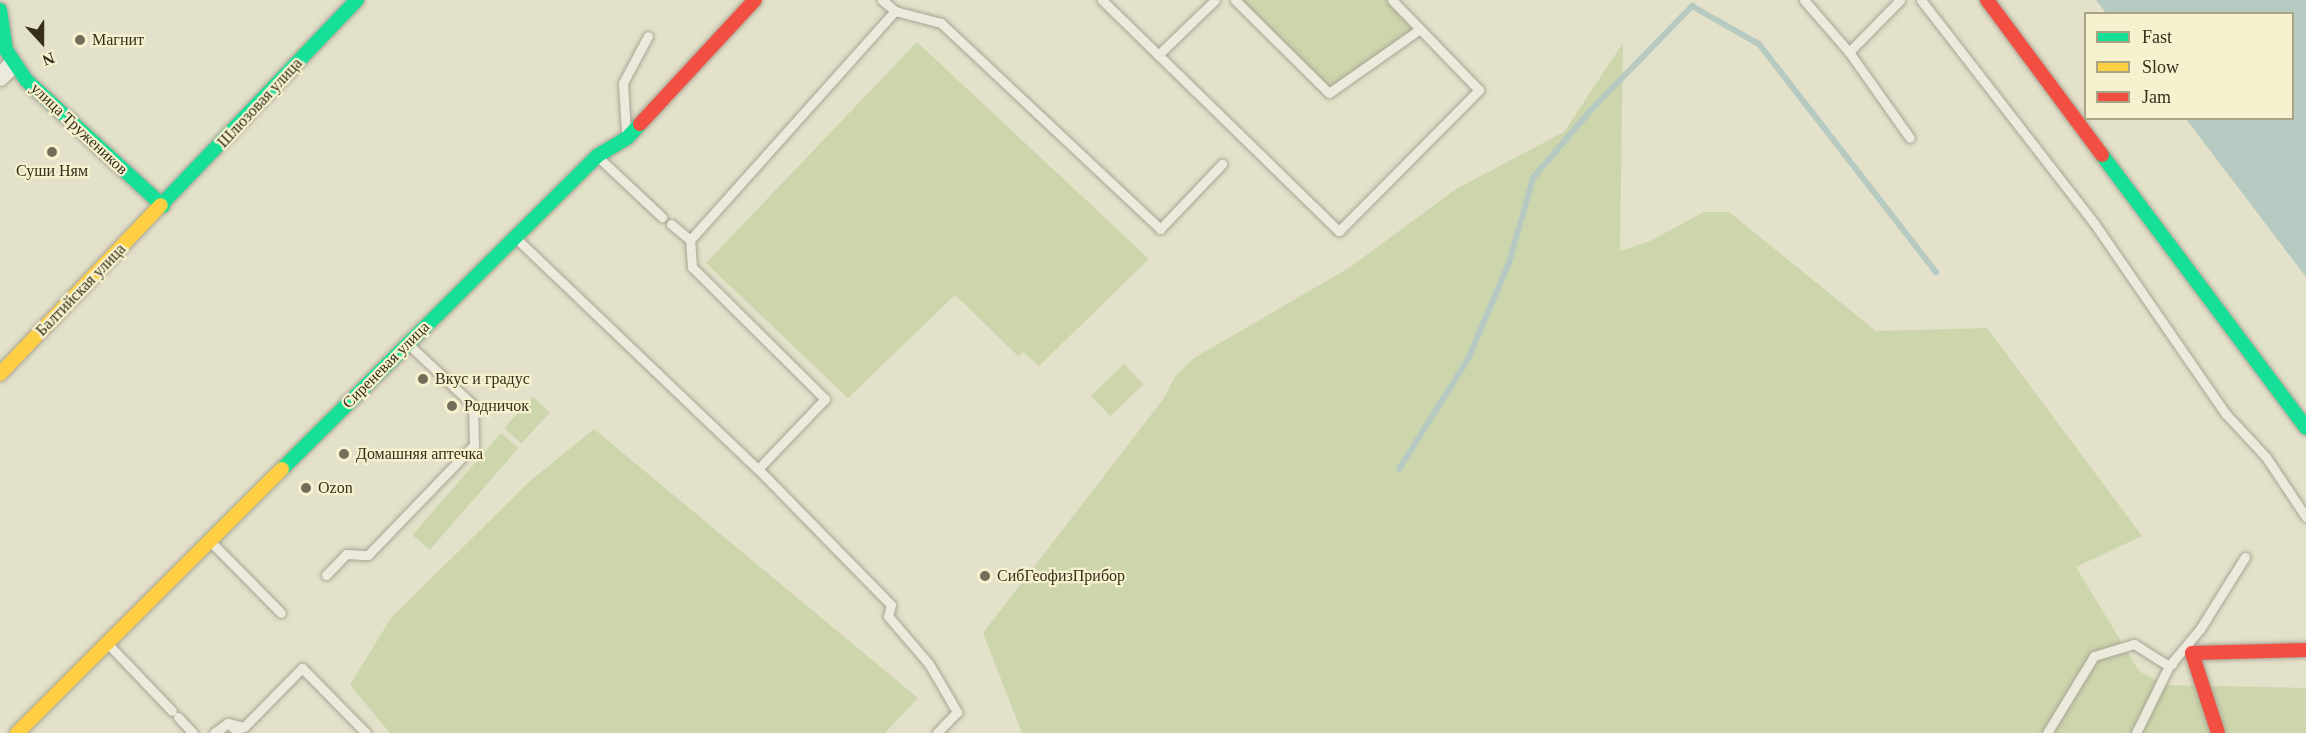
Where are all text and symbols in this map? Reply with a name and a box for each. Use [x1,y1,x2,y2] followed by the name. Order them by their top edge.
[12,12,72,72] north arrow
[2084,12,2294,120] legend
[2142,27,2172,47] text: Fast
[92,30,144,50] place label: Магнит
[73,33,87,47] marker: Магнит
[40,49,57,69] text: N
[214,54,306,152] street label: Шлюзовая улица
[2142,57,2179,77] text: Slow
[26,79,132,179] street label: улица Тружеников
[2142,87,2171,107] text: Jam
[45,145,59,159] marker: Суши Ням
[16,161,88,181] place label: Суши Ням
[32,240,130,340] street label: Балтийская улица
[338,317,434,413] street label: Сиреневая улица
[435,369,530,389] place label: Вкус и градус
[416,372,430,386] marker: Вкус и градус
[464,396,529,416] place label: Родничок
[445,399,459,413] marker: Родничок
[356,444,483,464] place label: Домашняя аптечка
[337,447,351,461] marker: Домашняя аптечка
[318,478,353,498] place label: Ozon
[299,481,313,495] marker: Ozon
[997,566,1125,586] place label: СибГеофизПрибор
[978,569,992,583] marker: СибГеофизПрибор

